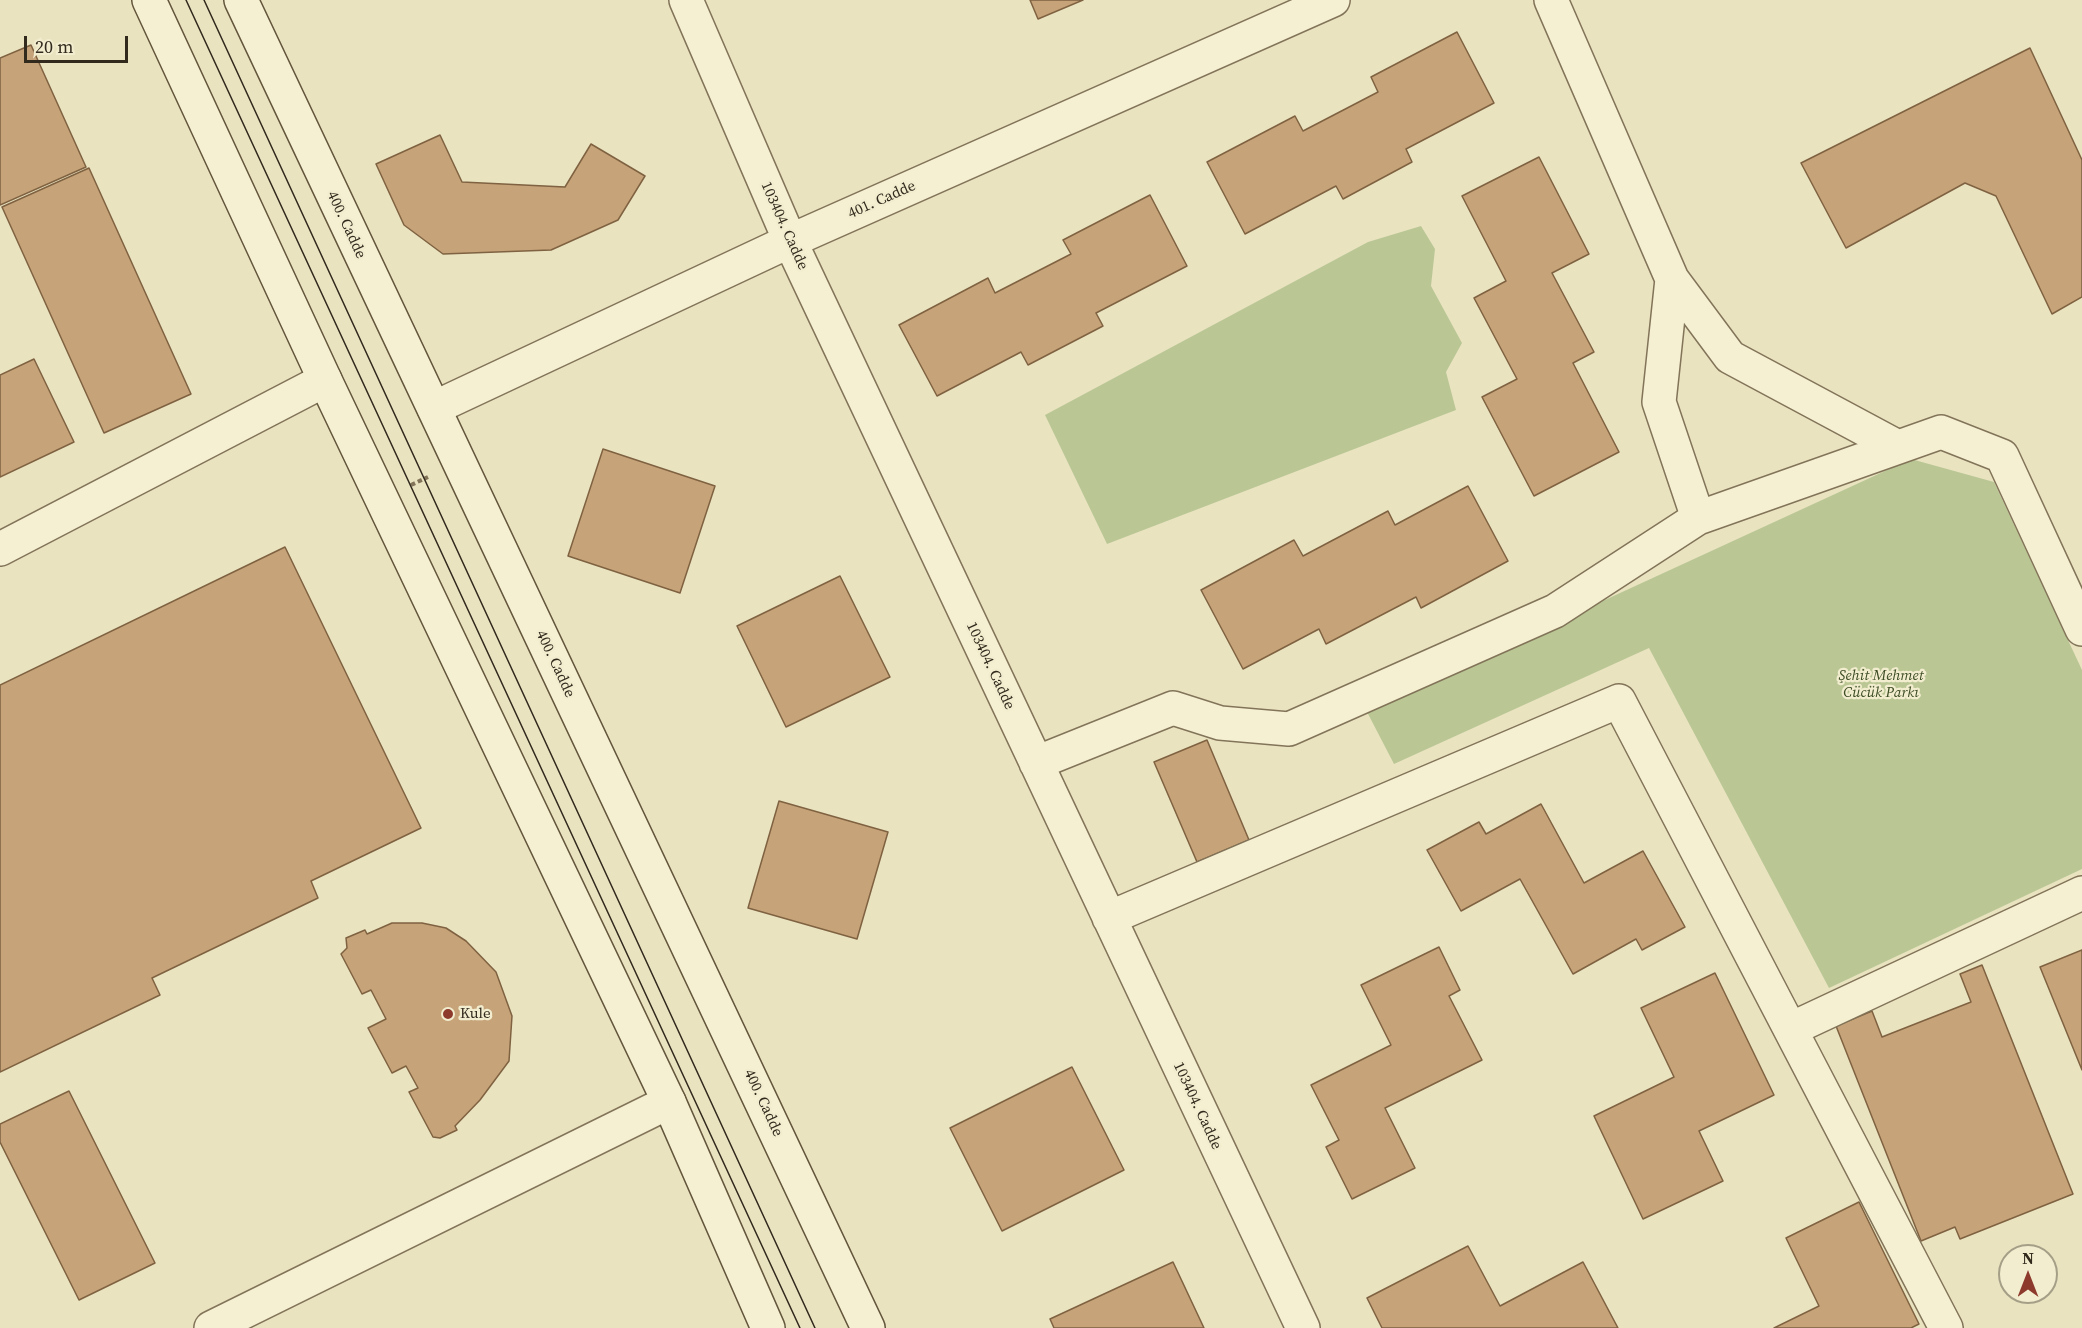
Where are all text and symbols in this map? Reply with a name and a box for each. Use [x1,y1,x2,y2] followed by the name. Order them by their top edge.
[27,24,130,62] scale bar
[35,34,73,59] text: 20 m
[845,177,919,223] street label: 401. Cadde
[757,179,811,273] street label: 103404. Cadde
[323,188,369,262] street label: 400. Cadde
[962,619,1018,713] street label: 103404. Cadde
[532,627,578,701] street label: 400. Cadde
[1838,667,1924,702] park label: Şehit Mehmet Cücük Parkı
[460,1005,491,1023] place label: Kule
[441,1007,455,1021] marker: Kule
[1169,1059,1225,1153] street label: 103404. Cadde
[740,1066,786,1140] street label: 400. Cadde
[1998,1244,2058,1304] north arrow
[2022,1247,2034,1269] text: N

